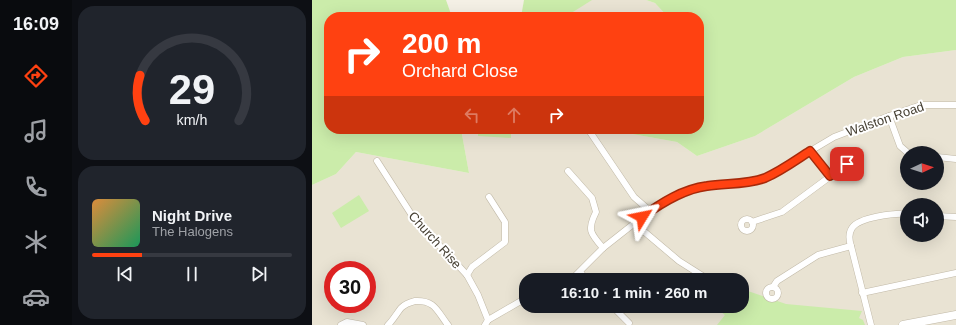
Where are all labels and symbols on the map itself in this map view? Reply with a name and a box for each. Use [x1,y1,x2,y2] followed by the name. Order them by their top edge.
[844,99,926,139] street label: Walston Road
[900,146,944,190] north arrow
[830,147,864,181] pin
[621,196,663,238] position arrow
[405,208,465,272] street label: Church Rise
[324,261,376,313] speed limit sign: 30

